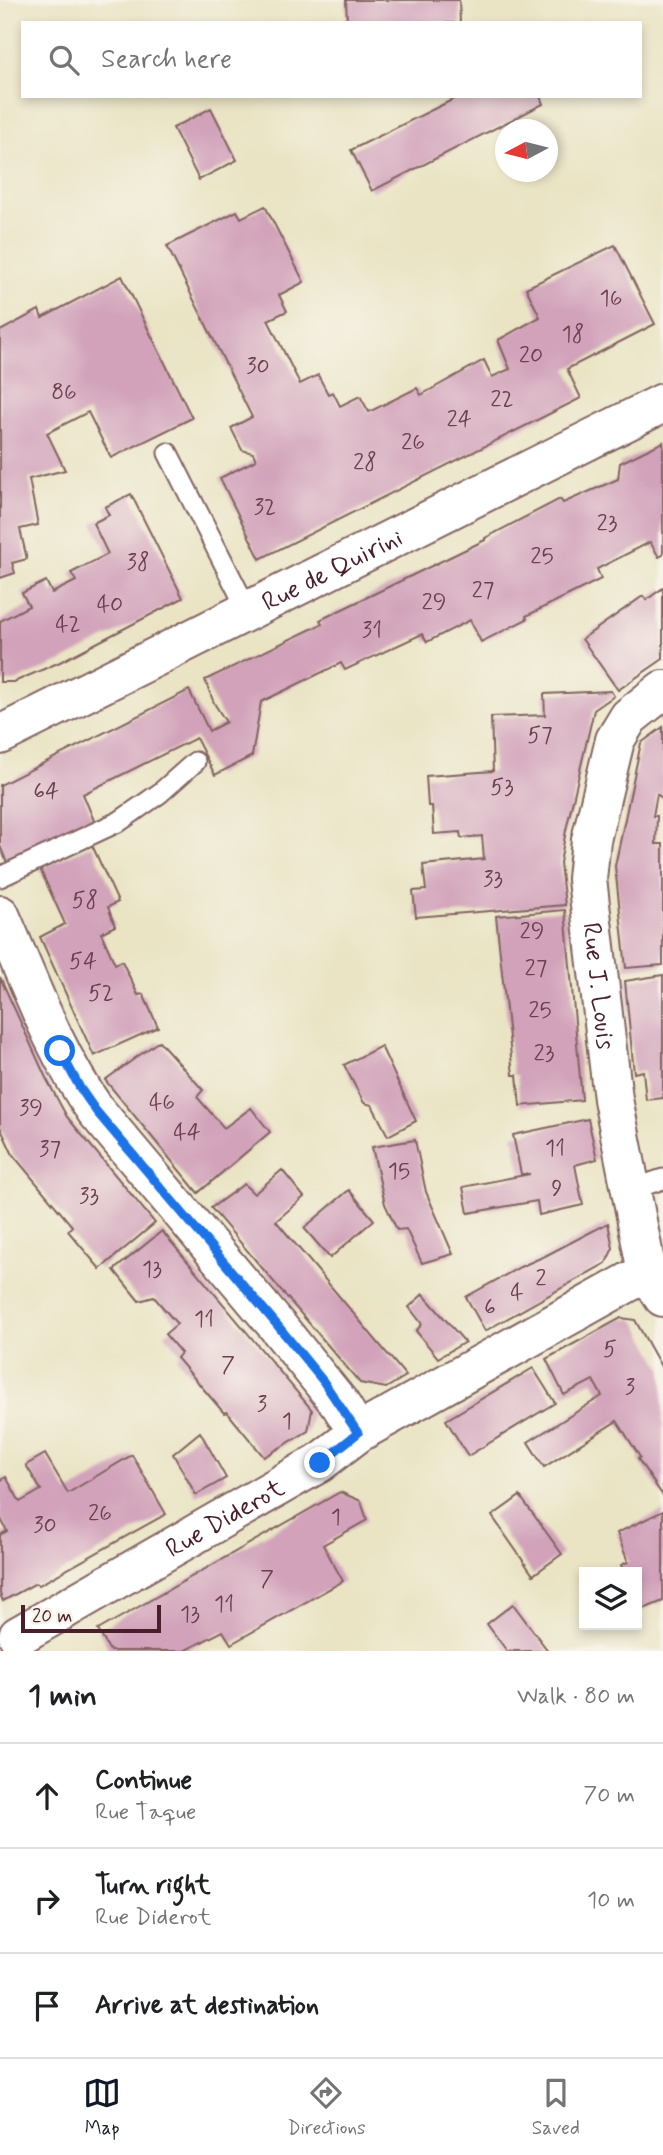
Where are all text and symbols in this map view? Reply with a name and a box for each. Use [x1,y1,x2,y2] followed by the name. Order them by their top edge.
[21,21,642,98] search box
[45,41,83,79] icon: search
[101,43,232,77] text: Search here
[495,119,558,182] north arrow
[600,284,623,314] house number: 16
[562,320,584,350] house number: 18
[519,341,543,371] house number: 20
[246,352,270,382] house number: 30
[51,378,77,408] house number: 86
[490,385,514,415] house number: 22
[446,405,472,435] house number: 24
[401,428,425,458] house number: 26
[353,448,377,478] house number: 28
[254,493,276,523] house number: 32
[597,509,618,539] house number: 23
[257,521,409,620] street label: Rue de Quirini
[530,542,554,572] house number: 25
[127,548,150,578] house number: 38
[472,576,494,606] house number: 27
[422,588,446,618] house number: 29
[97,590,123,620] house number: 40
[55,610,81,640] house number: 42
[362,616,382,646] house number: 31
[527,721,553,751] house number: 57
[490,773,514,803] house number: 53
[33,777,59,807] house number: 64
[483,865,503,895] house number: 33
[72,886,98,916] house number: 58
[520,917,544,947] house number: 29
[573,921,622,1051] street label: Rue J. Louis
[69,947,97,977] house number: 54
[525,954,547,984] house number: 27
[88,979,114,1009] house number: 52
[528,996,552,1026] house number: 25
[44,1035,75,1066] route start
[534,1039,555,1069] house number: 23
[149,1088,175,1118] house number: 46
[19,1094,43,1124] house number: 39
[173,1118,201,1148] house number: 44
[545,1134,565,1164] house number: 11
[39,1135,61,1165] house number: 37
[388,1157,410,1187] house number: 15
[551,1174,563,1204] house number: 9
[79,1182,99,1212] house number: 33
[142,1255,162,1285] house number: 13
[535,1264,547,1294] house number: 2
[510,1278,524,1308] house number: 4
[484,1293,496,1323] house number: 6
[194,1305,214,1335] house number: 11
[603,1335,617,1365] house number: 5
[221,1351,235,1381] house number: 7
[625,1373,635,1403] house number: 3
[257,1390,267,1420] house number: 3
[282,1407,292,1437] house number: 1
[304,1447,335,1478] route end
[160,1472,291,1567] street label: Rue Diderot
[88,1499,112,1529] house number: 26
[331,1503,341,1533] house number: 1
[33,1511,57,1541] house number: 30
[260,1565,274,1595] house number: 7
[579,1567,642,1630] map controls
[579,1567,642,1630] button: layers
[214,1590,234,1620] house number: 11
[180,1600,200,1630] house number: 13
[21,1602,161,1634] scale bar
[32,1604,72,1629] text: 20 m
[28,1677,97,1716] text: 1 min
[517,1682,635,1712] text: Walk · 80 m
[95,1764,192,1798] text: Continue
[28,1777,66,1815] icon: ahead
[583,1781,635,1811] text: 70 m
[95,1798,196,1828] text: Rue Taque
[95,1869,211,1903] text: Turn right
[28,1882,66,1920] icon: right
[587,1886,635,1916] text: 10 m
[95,1903,211,1933] text: Rue Diderot
[28,1987,66,2025] icon: arrive
[95,1989,319,2023] text: Arrive at destination
[83,2074,121,2141] tab: Map
[287,2074,366,2141] tab: Directions
[532,2074,580,2141] tab: Saved

